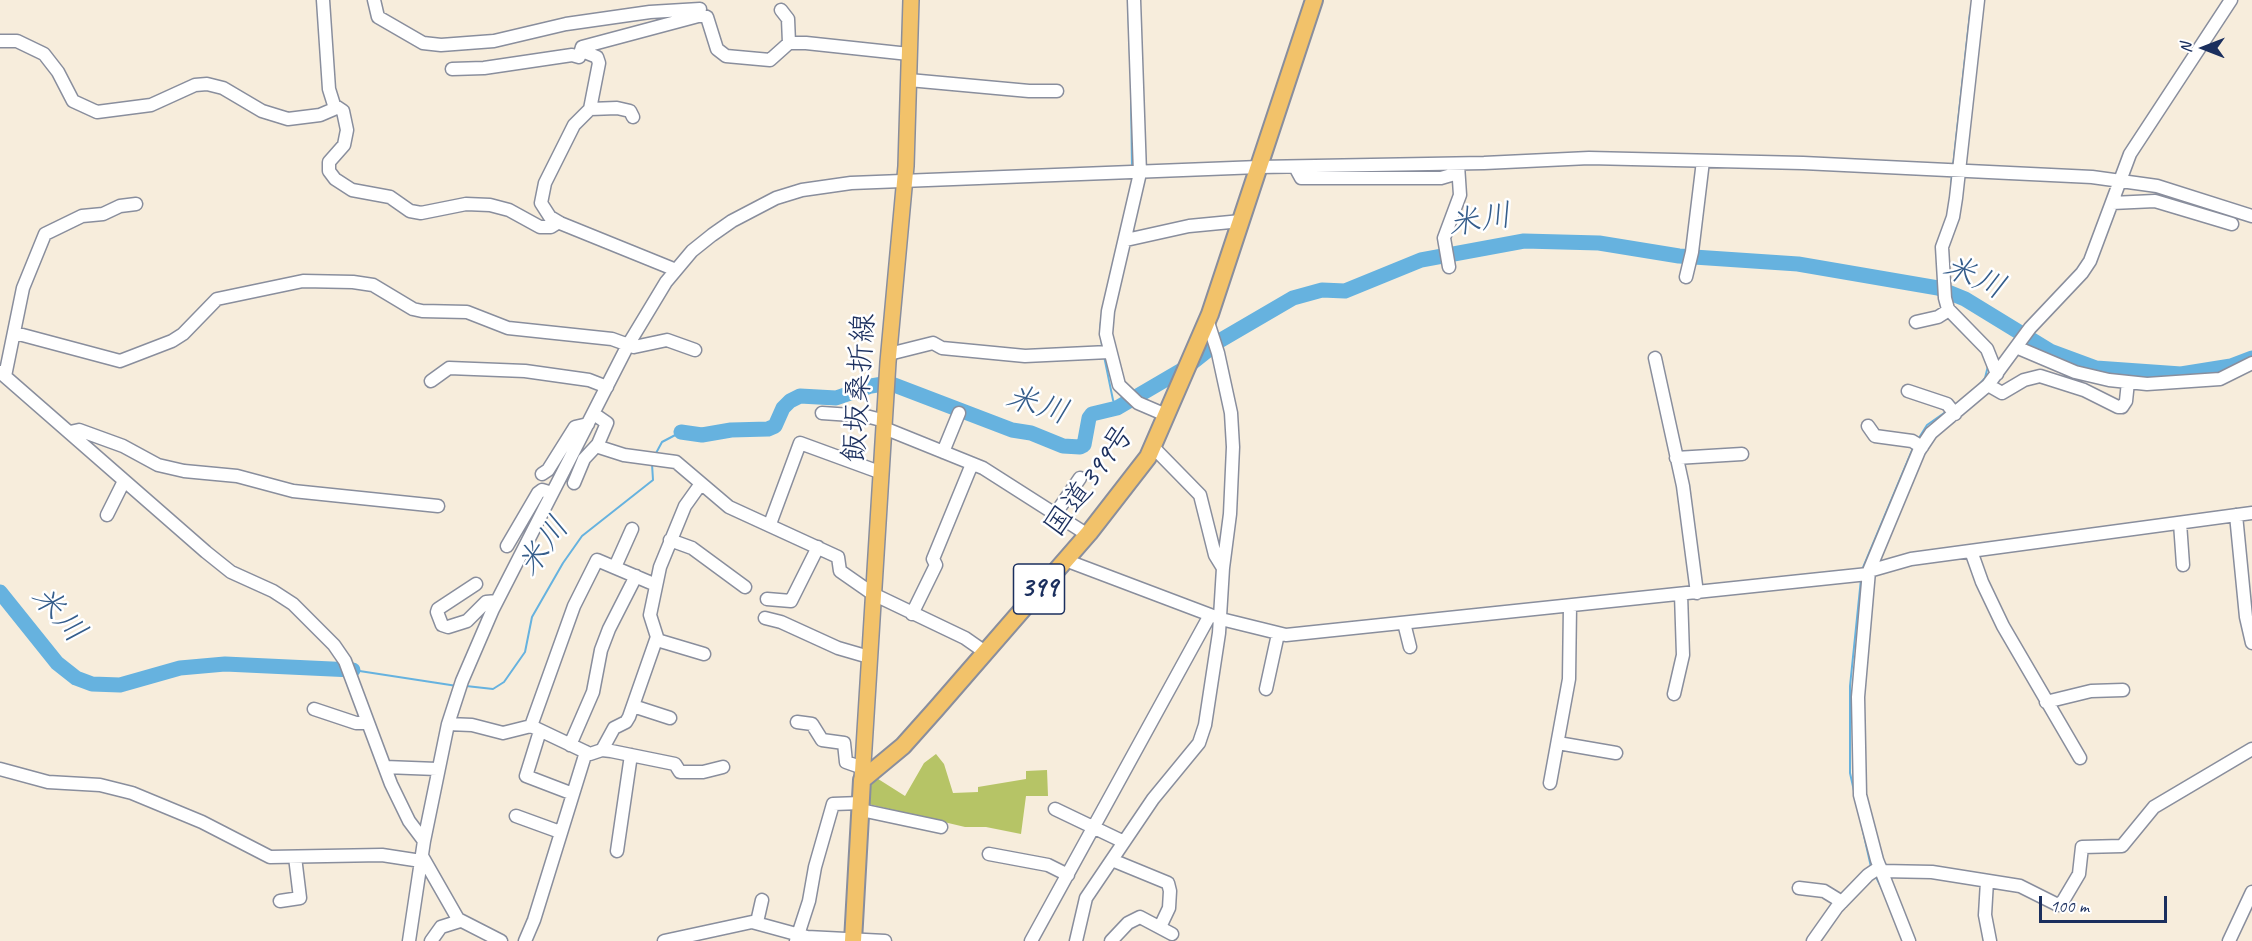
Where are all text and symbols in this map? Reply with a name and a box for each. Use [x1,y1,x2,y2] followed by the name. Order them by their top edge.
[2174,18,2234,78] north arrow
[2176,43,2196,53] text: N
[1445,197,1515,245] water label: 米川
[1937,247,2011,309] water label: 米川
[837,312,883,464] street label: 飯坂桑折線
[1001,378,1073,434] water label: 米川
[1037,418,1143,544] street label: 国道399号
[510,510,578,584] water label: 米川
[1014,564,1064,614] road number: 399
[22,578,94,652] water label: 米川
[2042,884,2170,922] scale bar
[2050,895,2089,917] text: 100 m

